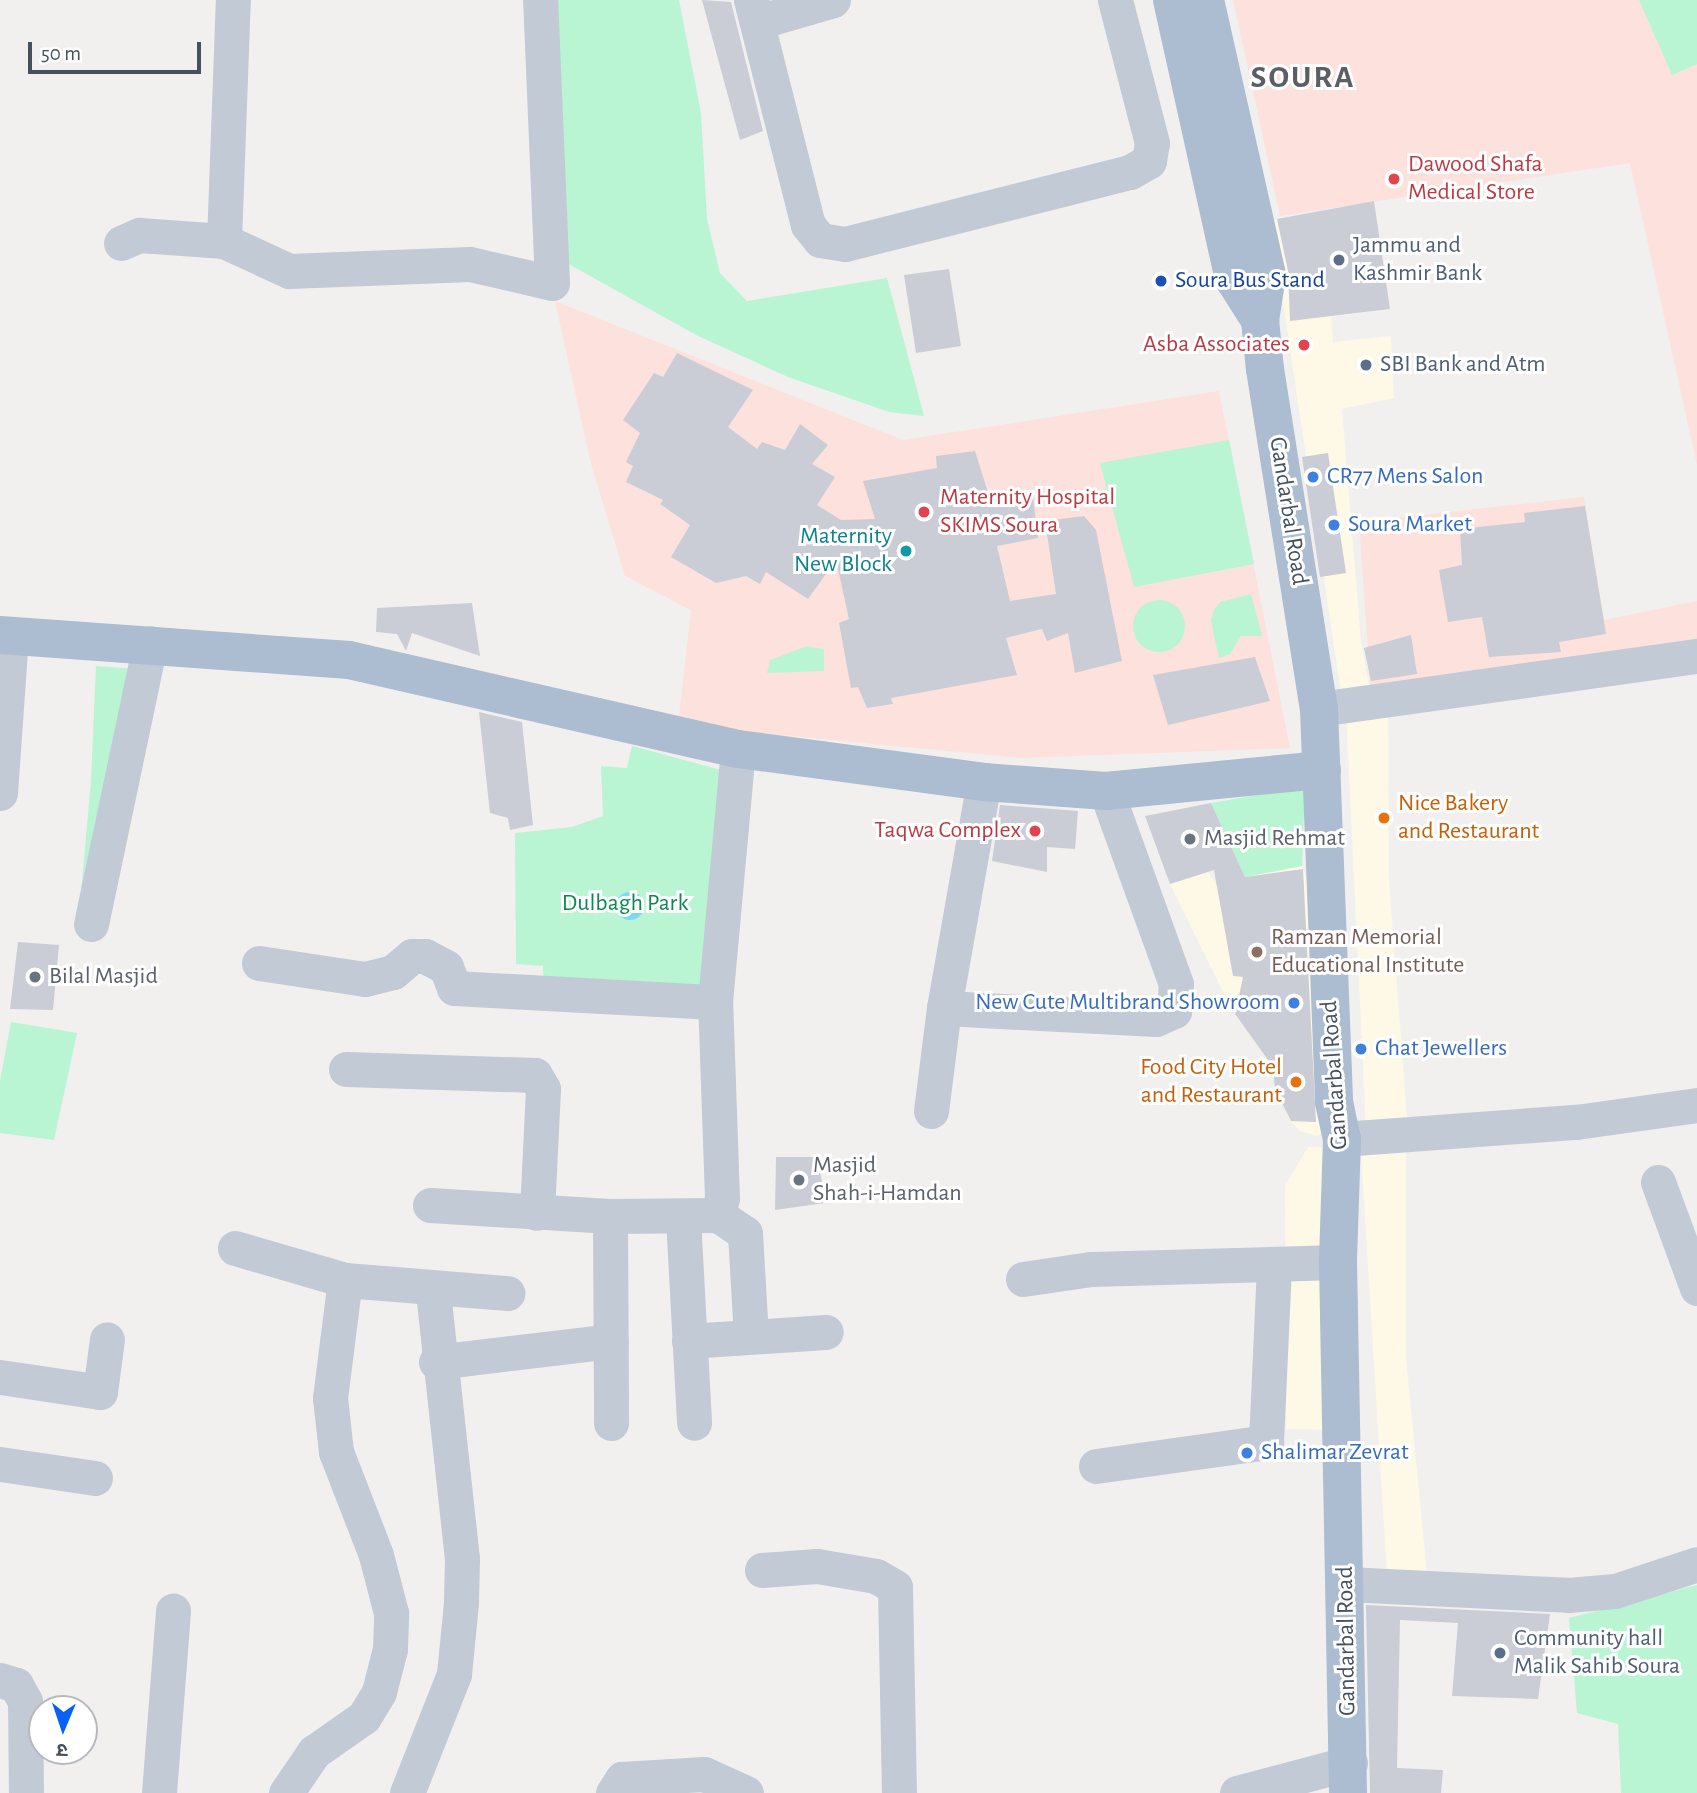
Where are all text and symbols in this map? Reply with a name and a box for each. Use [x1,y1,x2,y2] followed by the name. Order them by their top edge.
[32,28,205,72] scale bar
[41,43,81,64] text: 50 m
[1251,58,1355,96] district label: SOURA
[1408,151,1543,207] place label: Dawood Shafa Medical Store
[1386,171,1402,187] marker: Dawood Shafa Medical Store
[1353,232,1482,288] place label: Jammu and Kashmir Bank
[1331,252,1347,268] marker: Jammu and Kashmir Bank
[1175,267,1325,295] place label: Soura Bus Stand
[1153,273,1169,289] marker: Soura Bus Stand
[1143,331,1290,359] place label: Asba Associates
[1296,337,1312,353] marker: Asba Associates
[1380,351,1546,379] place label: SBI Bank and Atm
[1358,357,1374,373] marker: SBI Bank and Atm
[1262,435,1314,587] street label: Gandarbal Road
[1327,463,1483,491] place label: CR77 Mens Salon
[1305,469,1321,485] marker: CR77 Mens Salon
[940,484,1115,540] place label: Maternity Hospital SKIMS Soura
[914,502,934,522] marker: Maternity Hospital SKIMS Soura
[1348,511,1472,539] place label: Soura Market
[1326,517,1342,533] marker: Soura Market
[794,523,892,579] place label: Maternity New Block
[898,543,914,559] marker: Maternity New Block
[1398,790,1539,846] place label: Nice Bakery and Restaurant
[1376,810,1392,826] marker: Nice Bakery and Restaurant
[874,817,1021,845] place label: Taqwa Complex
[1027,823,1043,839] marker: Taqwa Complex
[1204,825,1345,853] place label: Masjid Rehmat
[1182,831,1198,847] marker: Masjid Rehmat
[562,890,688,918] park label: Dulbagh Park
[1271,924,1464,980] place label: Ramzan Memorial Educational Institute
[1249,944,1265,960] marker: Ramzan Memorial Educational Institute
[49,963,158,991] place label: Bilal Masjid
[27,969,43,985] marker: Bilal Masjid
[975,989,1280,1017] place label: New Cute Multibrand Showroom
[1286,995,1302,1011] marker: New Cute Multibrand Showroom
[1315,999,1355,1151] street label: Gandarbal Road
[1375,1035,1507,1063] place label: Chat Jewellers
[1353,1041,1369,1057] marker: Chat Jewellers
[1140,1054,1282,1110] place label: Food City Hotel and Restaurant
[1288,1074,1304,1090] marker: Food City Hotel and Restaurant
[813,1152,962,1208] place label: Masjid Shah-i-Hamdan
[791,1172,807,1188] marker: Masjid Shah-i-Hamdan
[1261,1439,1409,1467] place label: Shalimar Zevrat
[1239,1445,1255,1461] marker: Shalimar Zevrat
[1331,1566,1363,1716] street label: Gandarbal Road
[1514,1625,1680,1681] place label: Community hall Malik Sahib Soura
[1492,1645,1508,1661] marker: Community hall Malik Sahib Soura
[28,1695,98,1765] north arrow
[56,1740,68,1759] text: उ

